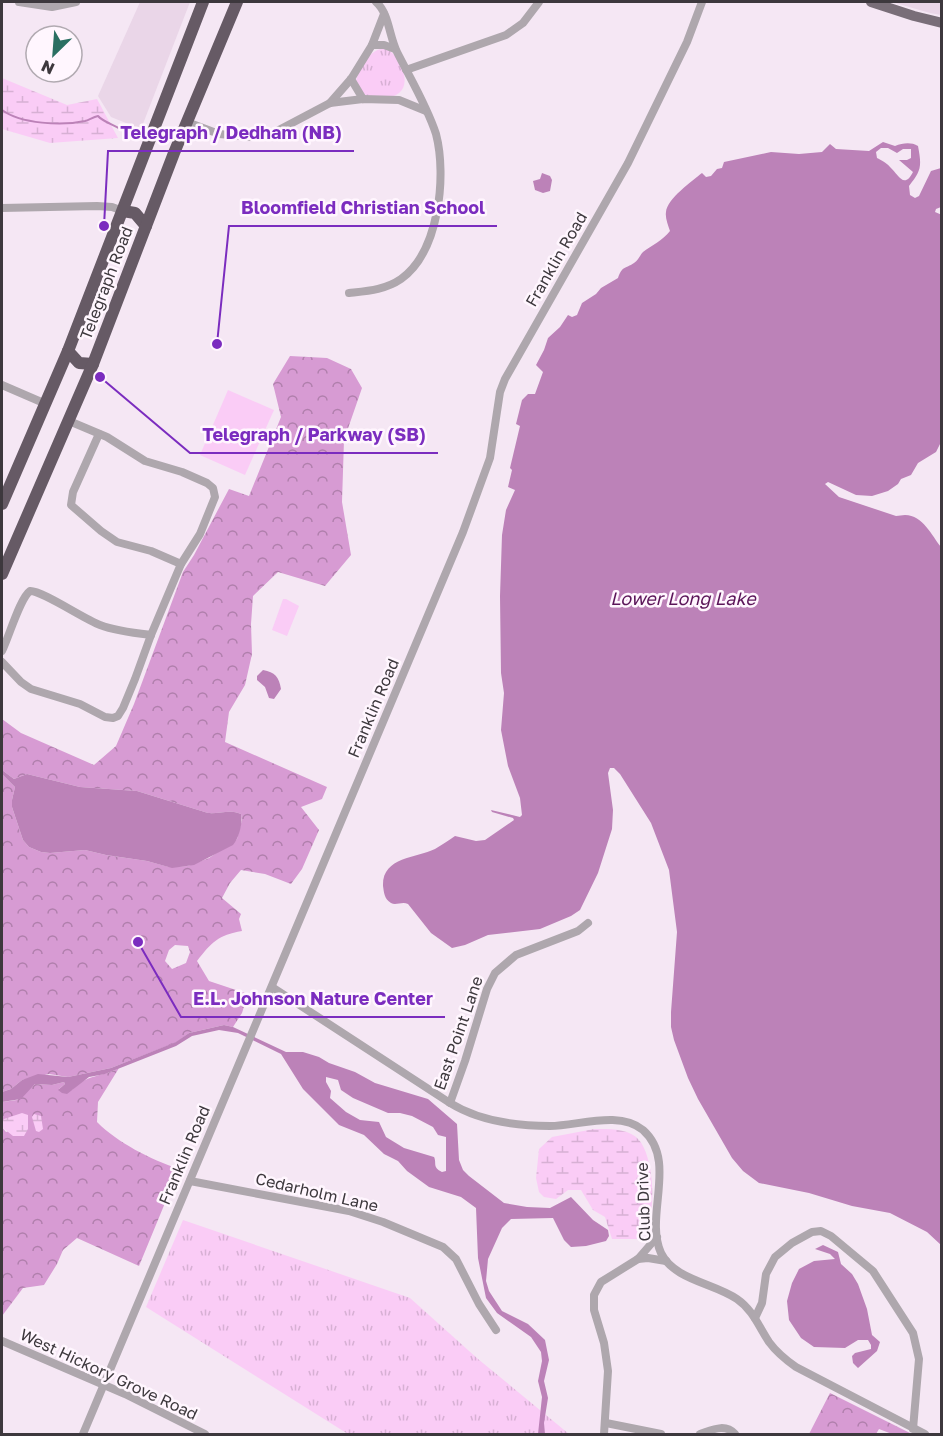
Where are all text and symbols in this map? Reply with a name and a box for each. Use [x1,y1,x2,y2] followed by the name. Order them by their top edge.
[24,24,84,84] north arrow
[38,56,57,79] text: N
[108,115,354,151] callout: Telegraph / Dedham (NB)
[120,121,342,143] text: Telegraph / Dedham (NB)
[229,190,497,226] callout: Bloomfield Christian School
[241,196,485,218] text: Bloomfield Christian School
[521,208,591,310] street label: Franklin Road
[75,223,137,343] street label: Telegraph Road
[190,417,438,453] callout: Telegraph / Parkway (SB)
[202,423,426,445] text: Telegraph / Parkway (SB)
[610,587,757,609] water label: Lower Long Lake
[343,655,403,761] street label: Franklin Road
[429,973,487,1093] street label: East Point Lane
[181,981,445,1017] callout: E.L. Johnson Nature Center
[193,987,433,1009] text: E.L. Johnson Nature Center
[154,1102,214,1208] street label: Franklin Road
[632,1162,654,1242] street label: Club Drive
[254,1168,380,1216] street label: Cedarholm Lane
[17,1324,201,1424] street label: West Hickory Grove Road

